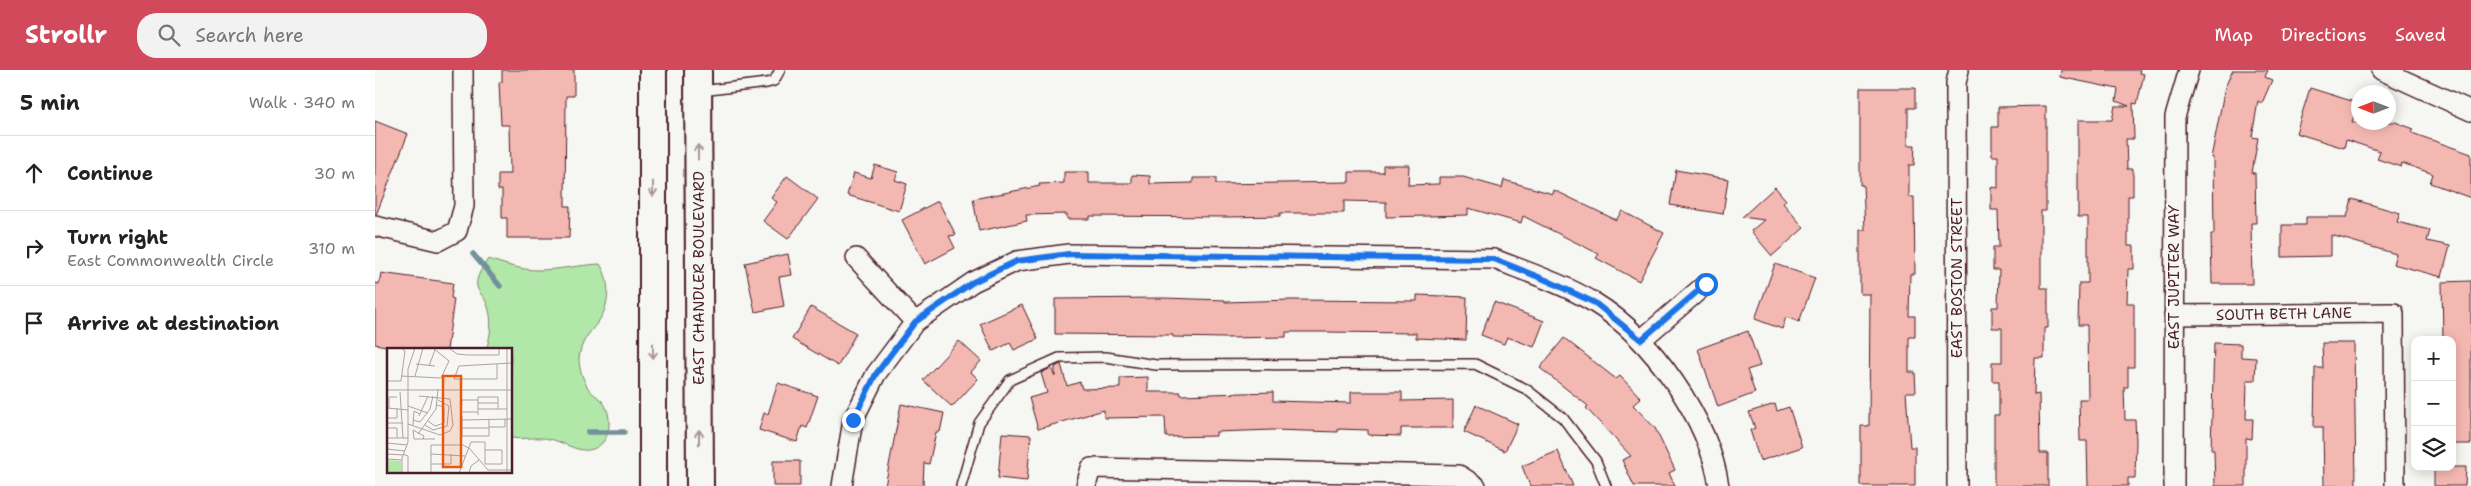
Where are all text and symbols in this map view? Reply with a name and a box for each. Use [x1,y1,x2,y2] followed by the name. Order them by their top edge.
[137,13,487,58] search box
[25,19,107,51] text: Strollr
[155,21,183,49] icon: search
[195,23,304,48] text: Search here
[2215,23,2253,47] text: Map
[2281,23,2367,47] text: Directions
[2395,23,2446,47] text: Saved
[2351,85,2396,130] north arrow
[20,89,80,117] text: 5 min
[249,92,355,113] text: Walk · 340 m
[693,145,703,161] one-way arrow
[20,159,48,187] icon: ahead
[67,161,153,186] text: Continue
[314,163,355,184] text: 30 m
[689,171,709,385] street label: EAST CHANDLER BOULEVARD
[648,180,658,197] one-way arrow
[1947,198,1967,358] street label: EAST BOSTON STREET
[2164,205,2184,349] street label: EAST JUPITER WAY
[67,225,168,250] text: Turn right
[20,234,48,262] icon: right
[308,238,355,259] text: 310 m
[67,250,274,271] text: East Commonwealth Circle
[1695,273,1718,296] route start
[2216,303,2352,325] street label: SOUTH BETH LANE
[20,309,48,337] icon: arrive
[67,311,279,336] text: Arrive at destination
[2411,336,2456,471] map controls
[2411,336,2456,381] button: +
[648,342,658,359] one-way arrow
[387,348,513,474] inset map
[2411,381,2456,426] button: −
[842,409,865,432] route end
[2411,426,2456,471] button: layers
[694,430,704,446] one-way arrow

